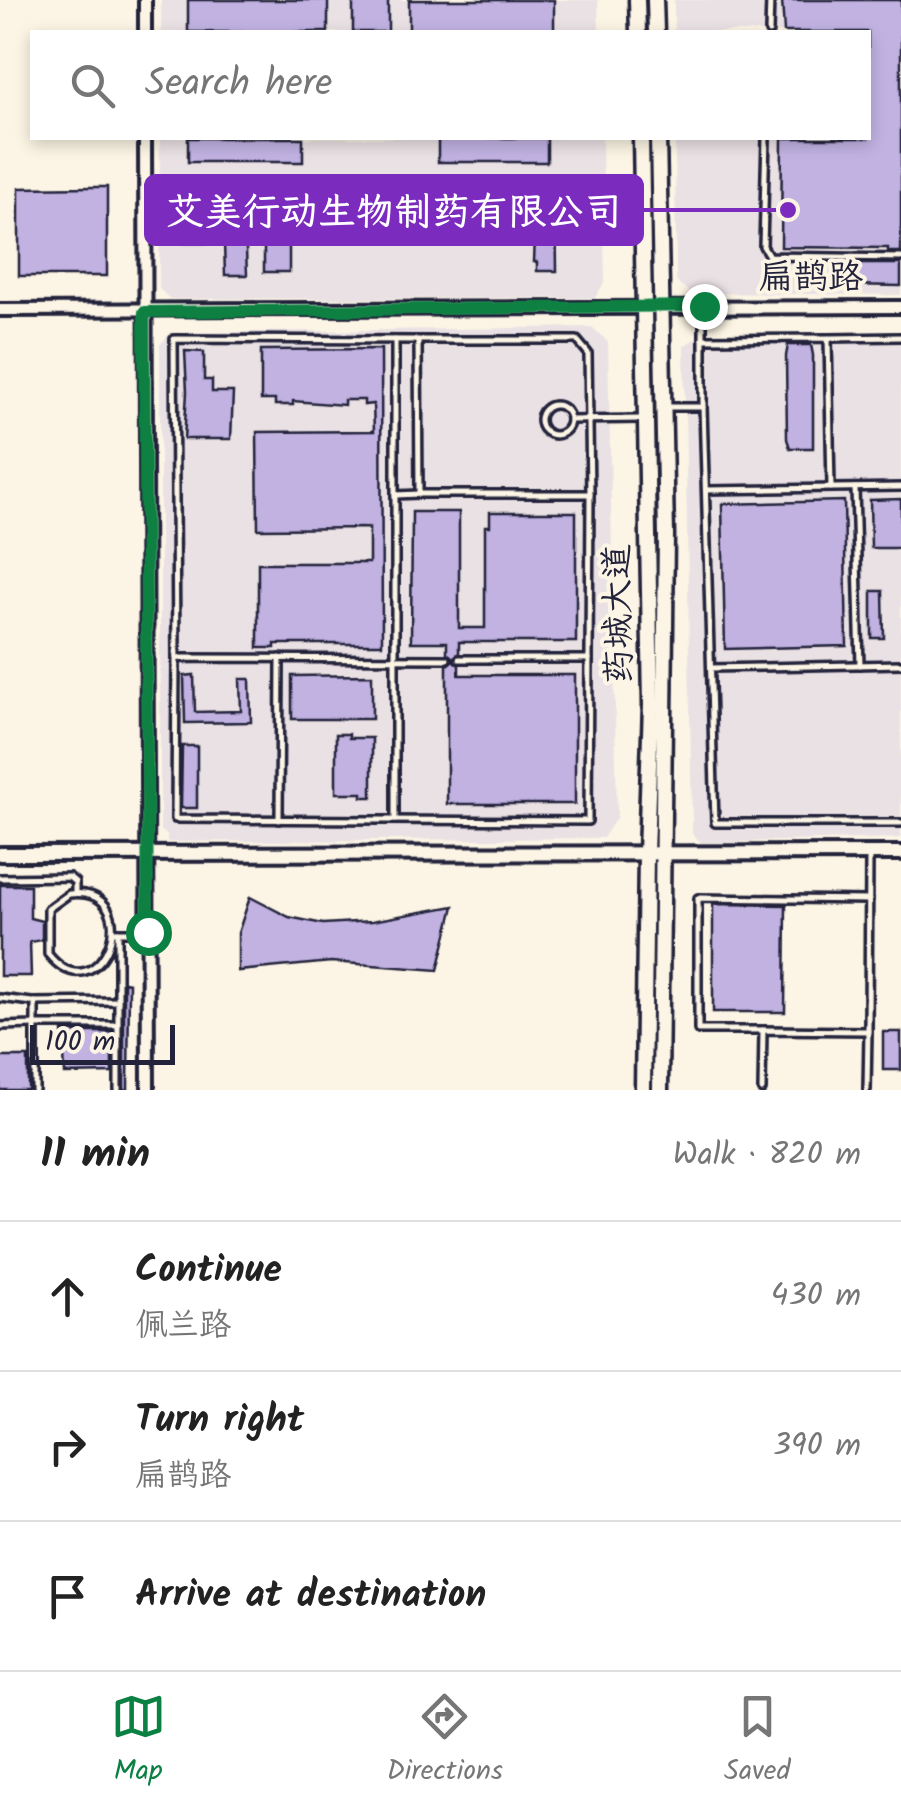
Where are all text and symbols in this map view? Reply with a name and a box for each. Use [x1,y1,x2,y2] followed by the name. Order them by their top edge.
[30,30,871,140] search box
[145,55,332,115] text: Search here
[65,58,120,113] icon: search
[146,176,642,244] callout: 艾美行动生物制药有限公司
[166,184,622,244] text: 艾美行动生物制药有限公司
[758,251,864,307] street label: 扁鹊路
[682,284,728,330] route end
[591,544,649,684] street label: 药城大道
[126,910,172,956] route start
[30,1020,175,1064] scale bar
[45,1020,115,1065] text: 100 m
[40,1122,150,1189] text: 11 min
[673,1130,861,1181] text: Walk · 820 m
[135,1241,282,1301] text: Continue
[40,1269,95,1324] icon: ahead
[771,1271,861,1322] text: 430 m
[135,1301,231,1352] text: 佩兰路
[135,1391,304,1451] text: Turn right
[40,1419,95,1474] icon: right
[773,1421,861,1472] text: 390 m
[135,1451,231,1502] text: 扁鹊路
[135,1566,486,1626] text: Arrive at destination
[40,1569,95,1624] icon: arrive
[111,1689,166,1794] tab: Map
[387,1689,503,1794] tab: Directions
[724,1689,790,1794] tab: Saved

